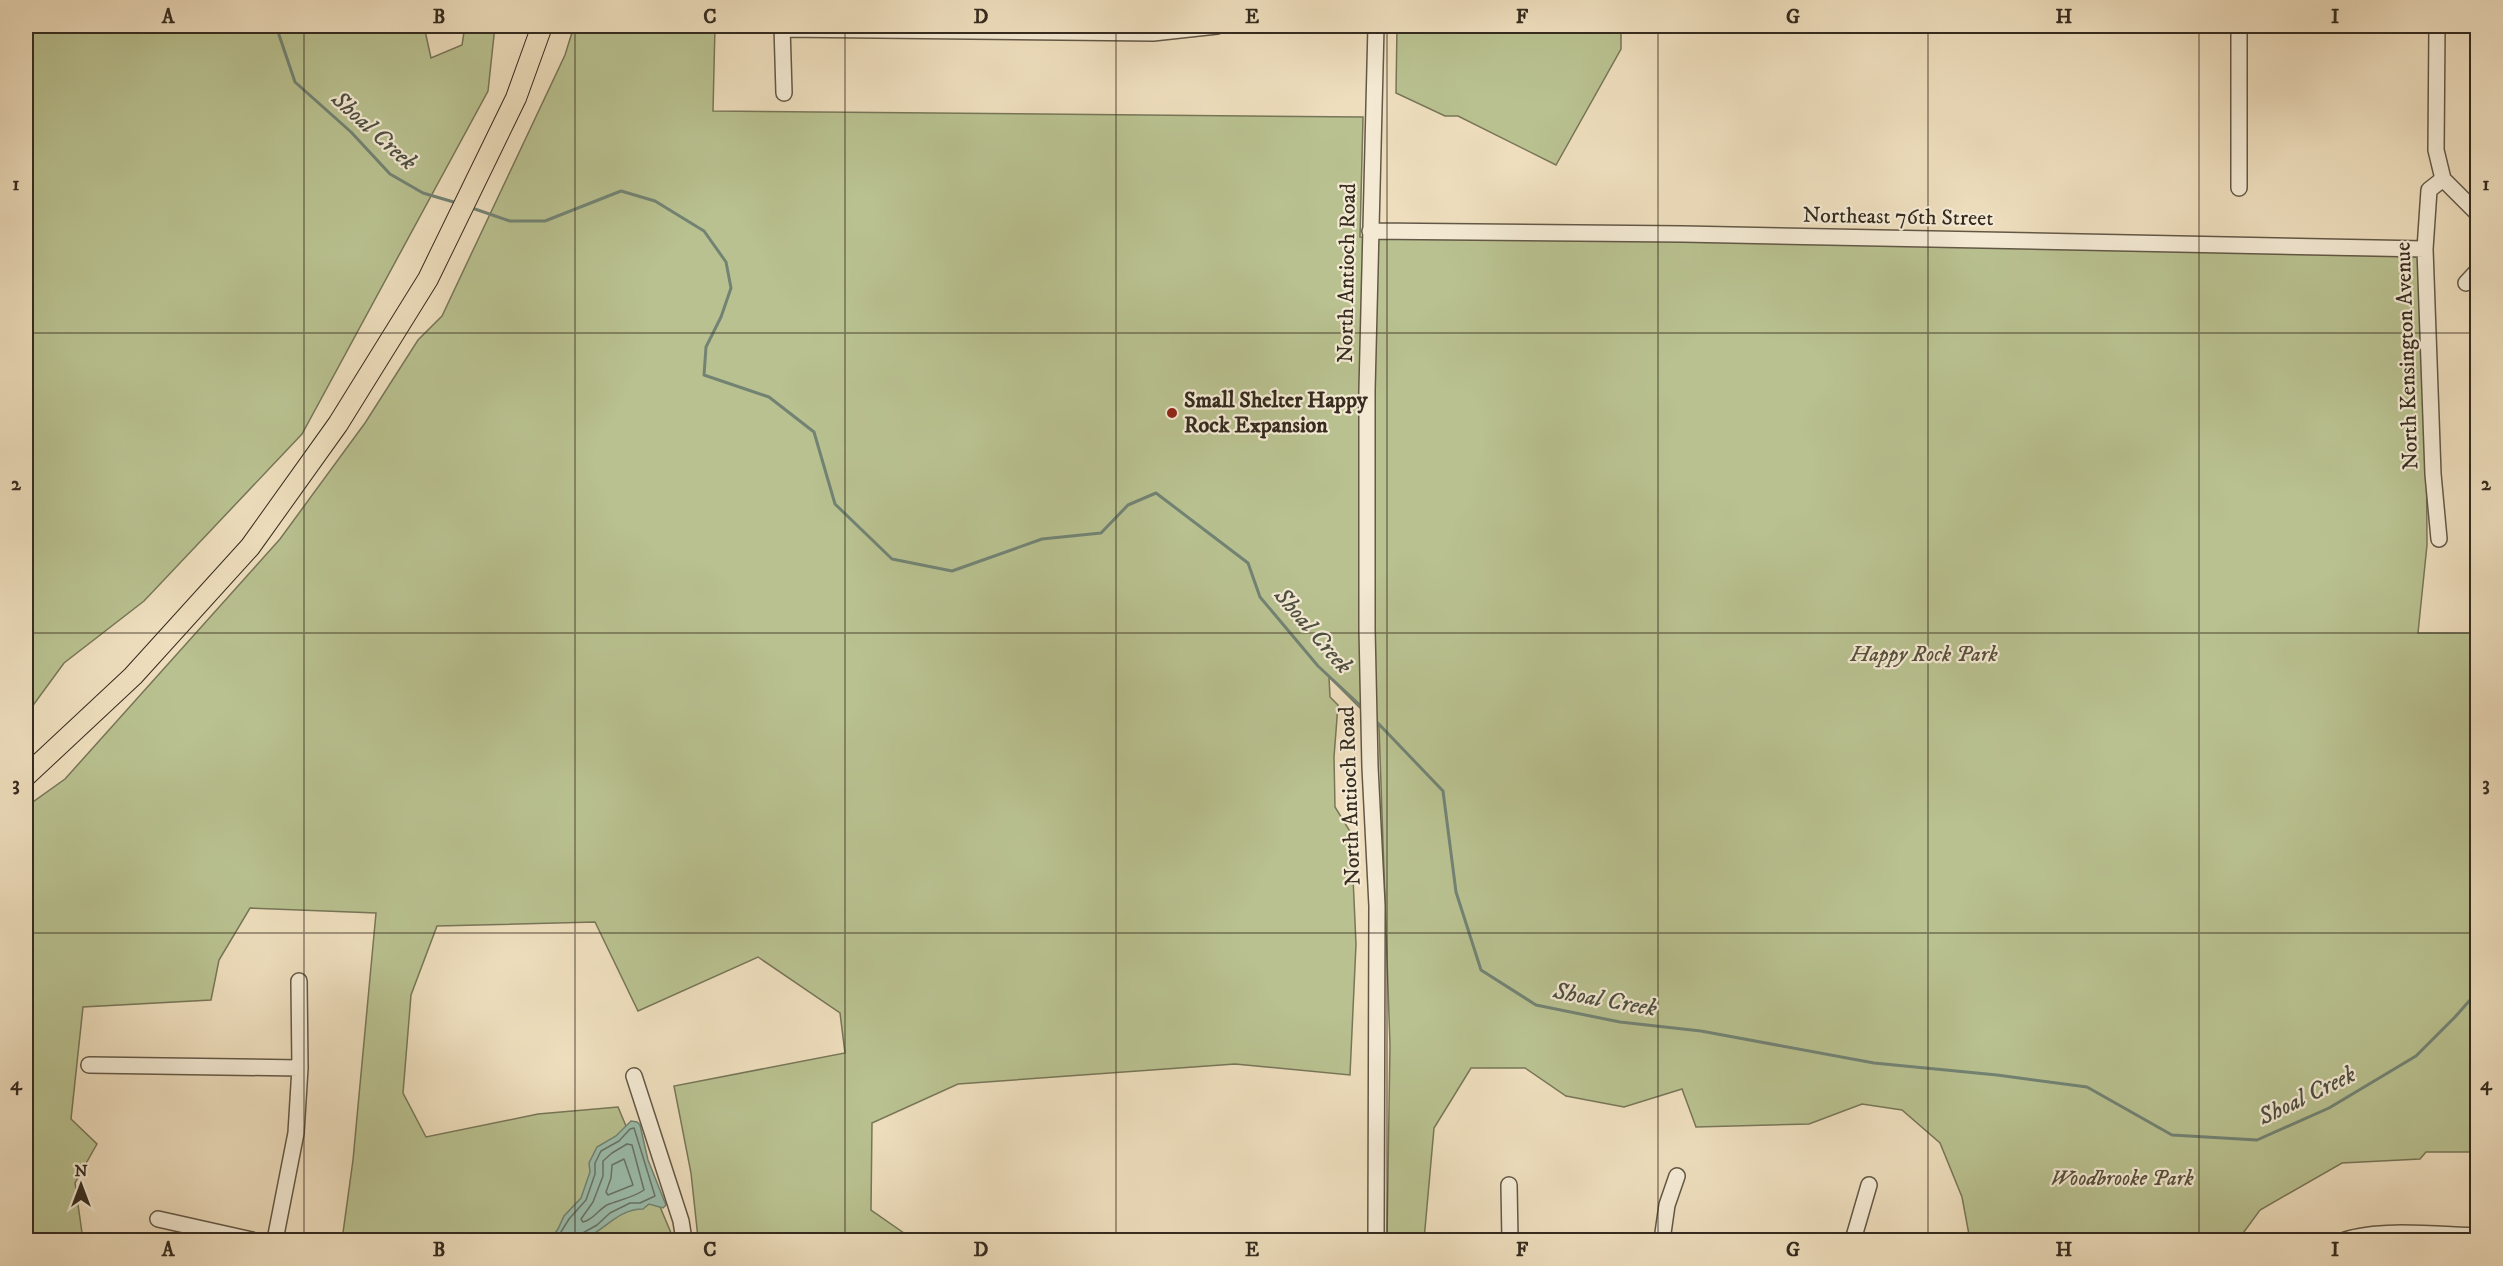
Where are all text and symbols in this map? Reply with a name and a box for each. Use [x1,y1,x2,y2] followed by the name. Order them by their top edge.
[161,5,176,30] text: A
[433,5,445,30] text: B
[703,5,717,30] text: C
[974,5,989,30] text: D
[1245,5,1259,30] text: E
[1516,5,1529,30] text: F
[1786,5,1800,30] text: G
[2056,5,2073,30] text: H
[2331,5,2339,30] text: I
[324,84,423,177] water label: Shoal Creek
[12,172,20,197] text: 1
[2482,172,2490,197] text: 1
[1332,183,1362,363] street label: North Antioch Road
[1802,202,1994,232] street label: Northeast 76th Street
[2390,242,2424,470] street label: North Kensington Avenue
[1184,387,1368,439] place label: Small Shelter Happy Rock Expansion
[1165,406,1179,420] marker: Small Shelter Happy Rock Expansion
[11,472,22,497] text: 2
[2481,472,2492,497] text: 2
[1267,581,1359,680] water label: Shoal Creek
[1849,641,1999,668] park label: Happy Rock Park
[1333,706,1367,886] street label: North Antioch Road
[12,772,20,797] text: 3
[2482,772,2490,797] text: 3
[1550,976,1659,1024] water label: Shoal Creek
[2252,1060,2361,1133] water label: Shoal Creek
[10,1072,23,1097] text: 4
[2480,1072,2493,1097] text: 4
[51,1155,111,1215] north arrow
[74,1161,88,1181] text: N
[2050,1165,2194,1192] park label: Woodbrooke Park
[161,1238,176,1263] text: A
[433,1238,445,1263] text: B
[703,1238,717,1263] text: C
[974,1238,989,1263] text: D
[1245,1238,1259,1263] text: E
[1516,1238,1529,1263] text: F
[1786,1238,1800,1263] text: G
[2056,1238,2073,1263] text: H
[2331,1238,2339,1263] text: I

